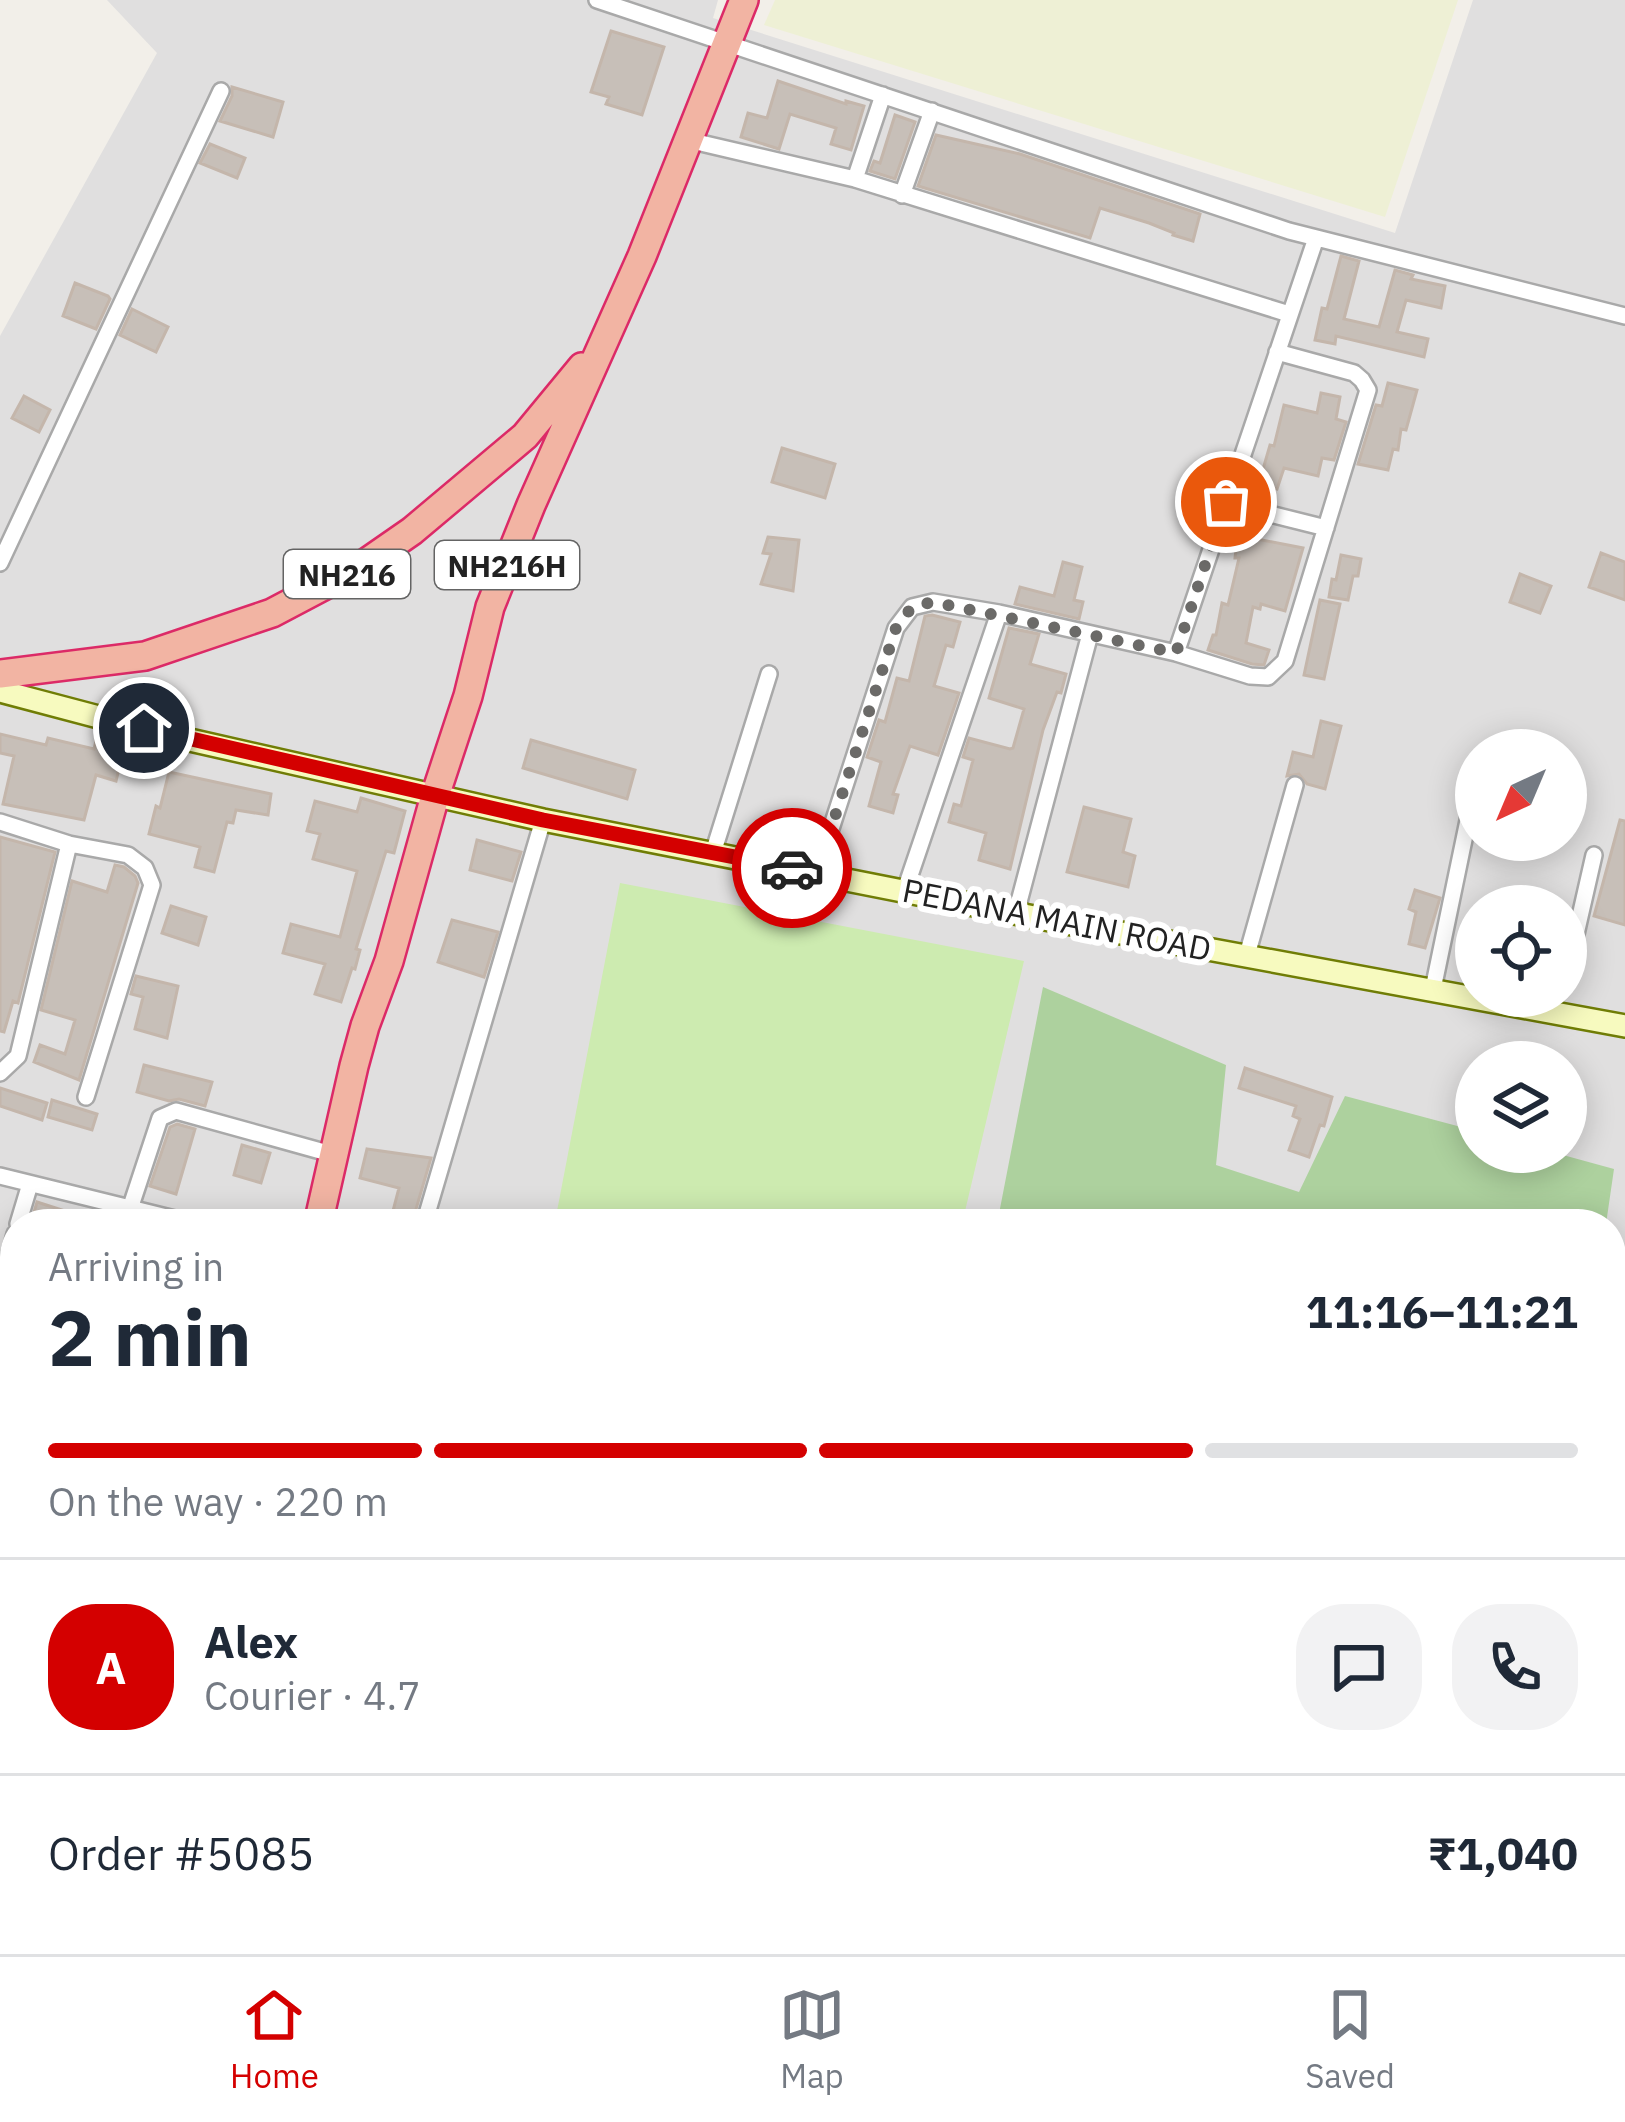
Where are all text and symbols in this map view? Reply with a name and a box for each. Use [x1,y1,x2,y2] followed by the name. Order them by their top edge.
[1175,451,1277,553] pin
[1193,469,1259,535] icon: bag
[435,541,579,589] road number: NH216H
[284,550,410,598] road number: NH216
[93,677,195,779] pin
[111,695,177,761] icon: home
[1455,729,1587,861] north arrow
[1455,729,1587,1173] map controls
[732,808,852,928] courier
[759,835,825,901] icon: car
[899,868,1215,970] street label: PEDANA MAIN ROAD
[1455,885,1587,1017] button: locate
[1455,1041,1587,1173] button: layers
[48,1241,224,1292] text: Arriving in
[1306,1282,1578,1340] text: 11:16–11:21
[48,1286,252,1387] text: 2 min
[48,1476,388,1527] text: On the way · 220 m
[1296,1604,1422,1730] button: chat
[1452,1604,1578,1730] button: phone
[204,1612,298,1670] text: Alex
[96,1638,126,1696] text: A
[204,1670,421,1721] text: Courier · 4.7
[48,1824,314,1882] text: Order #5085
[1428,1824,1578,1882] text: ₹1,040
[230,1982,319,2097] tab: Home
[779,1982,845,2097] tab: Map
[1305,1982,1395,2097] tab: Saved

